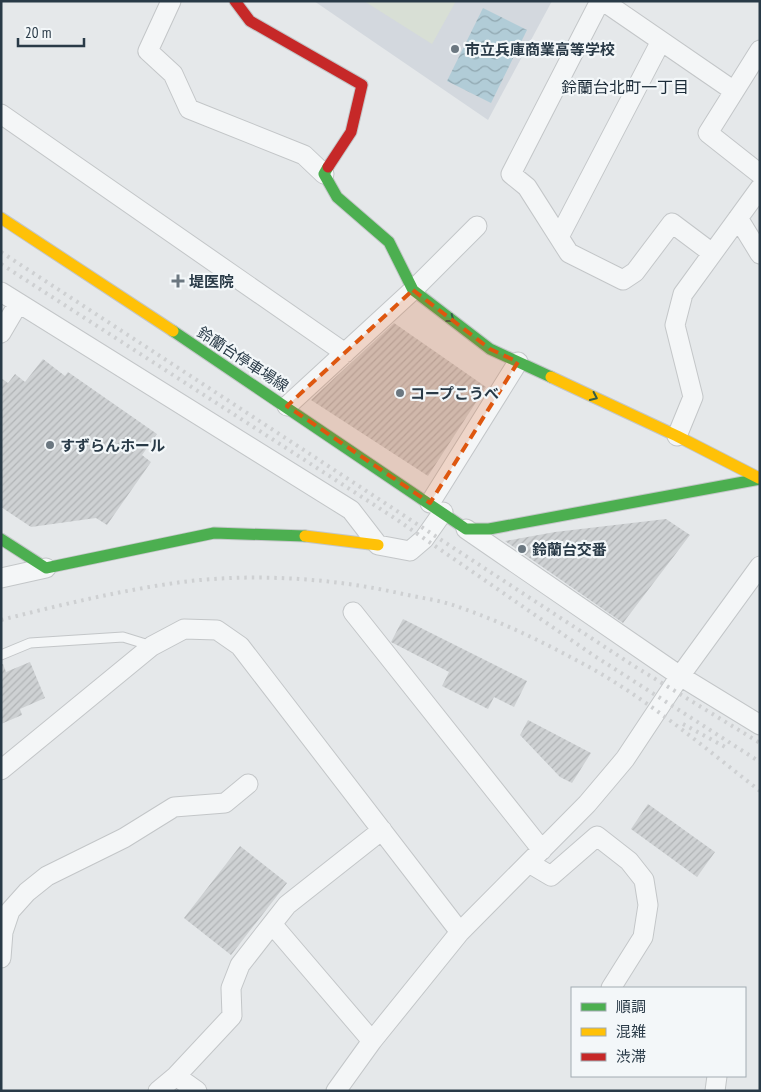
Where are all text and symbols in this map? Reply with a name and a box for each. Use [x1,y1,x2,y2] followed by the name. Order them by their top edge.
[18,15,84,47] scale bar
[25,23,51,42] text: 20 m
[465,40,615,59] place label: 市立兵庫商業高等学校
[449,43,461,55] marker: 市立兵庫商業高等学校
[561,77,689,97] district label: 鈴蘭台北町一丁目
[189,272,234,291] place label: 堤医院
[171,274,185,288] marker: 堤医院
[446,314,455,323] one-way arrow
[194,322,292,396] street label: 鈴蘭台停車場線
[410,384,499,403] place label: コープこうべ
[394,387,406,399] marker: コープこうべ
[588,390,597,400] one-way arrow
[60,436,165,455] place label: すずらんホール
[44,439,56,451] marker: すずらんホール
[532,540,607,559] place label: 鈴蘭台交番
[516,543,528,555] marker: 鈴蘭台交番
[571,987,746,1077] legend
[616,997,646,1016] text: 順調
[616,1022,646,1041] text: 混雑
[616,1047,646,1066] text: 渋滞

